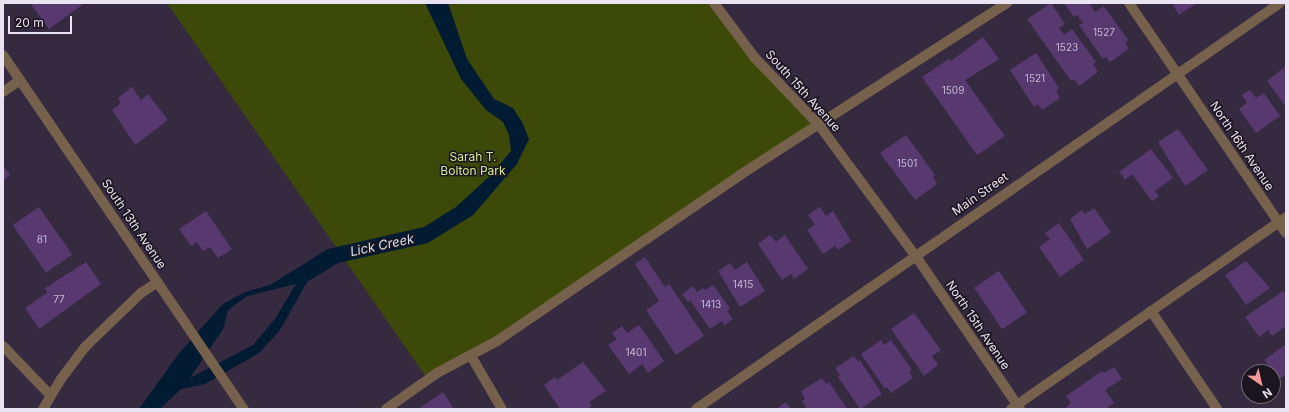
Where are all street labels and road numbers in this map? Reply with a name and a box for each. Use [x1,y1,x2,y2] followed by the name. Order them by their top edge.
[762,47,844,135] street label: South 15th Avenue
[1207,99,1277,193] street label: North 16th Avenue
[949,170,1011,218] street label: Main Street
[99,176,169,272] street label: South 13th Avenue
[943,278,1013,372] street label: North 15th Avenue

